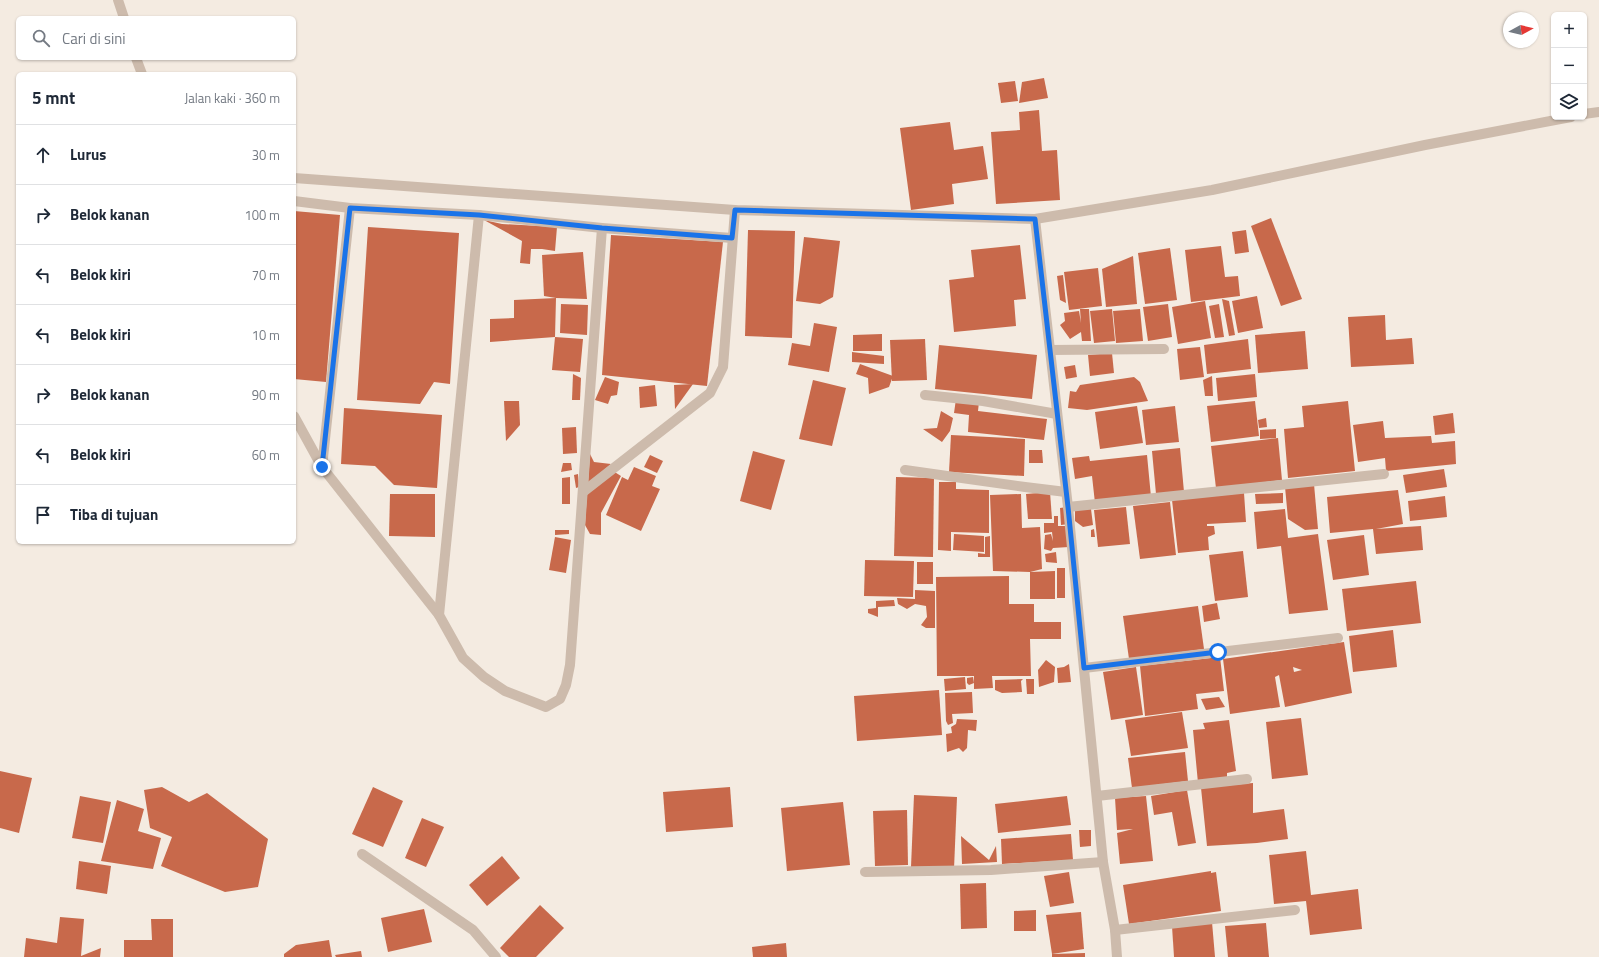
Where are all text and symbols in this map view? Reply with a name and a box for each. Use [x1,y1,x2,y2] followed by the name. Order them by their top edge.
[1503,12,1539,48] north arrow
[1551,12,1587,120] map controls
[1551,12,1587,48] button: +
[16,16,296,60] search box
[30,27,52,49] icon: search
[62,27,126,50] text: Cari di sini
[1551,48,1587,84] button: −
[1551,84,1587,120] button: layers
[32,85,75,111] text: 5 mnt
[184,88,280,108] text: Jalan kaki · 360 m
[70,143,106,166] text: Lurus
[32,144,54,166] icon: ahead
[252,145,280,165] text: 30 m
[70,203,150,226] text: Belok kanan
[32,204,54,226] icon: right
[244,205,280,225] text: 100 m
[70,263,131,286] text: Belok kiri
[32,264,54,286] icon: left
[252,265,280,285] text: 70 m
[70,323,131,346] text: Belok kiri
[32,324,54,346] icon: left
[252,325,280,345] text: 10 m
[70,383,150,406] text: Belok kanan
[32,384,54,406] icon: right
[252,385,280,405] text: 90 m
[70,443,131,466] text: Belok kiri
[32,444,54,466] icon: left
[252,445,280,465] text: 60 m
[313,458,331,476] route end
[70,503,158,526] text: Tiba di tujuan
[32,504,54,526] icon: arrive
[1209,643,1227,661] route start

